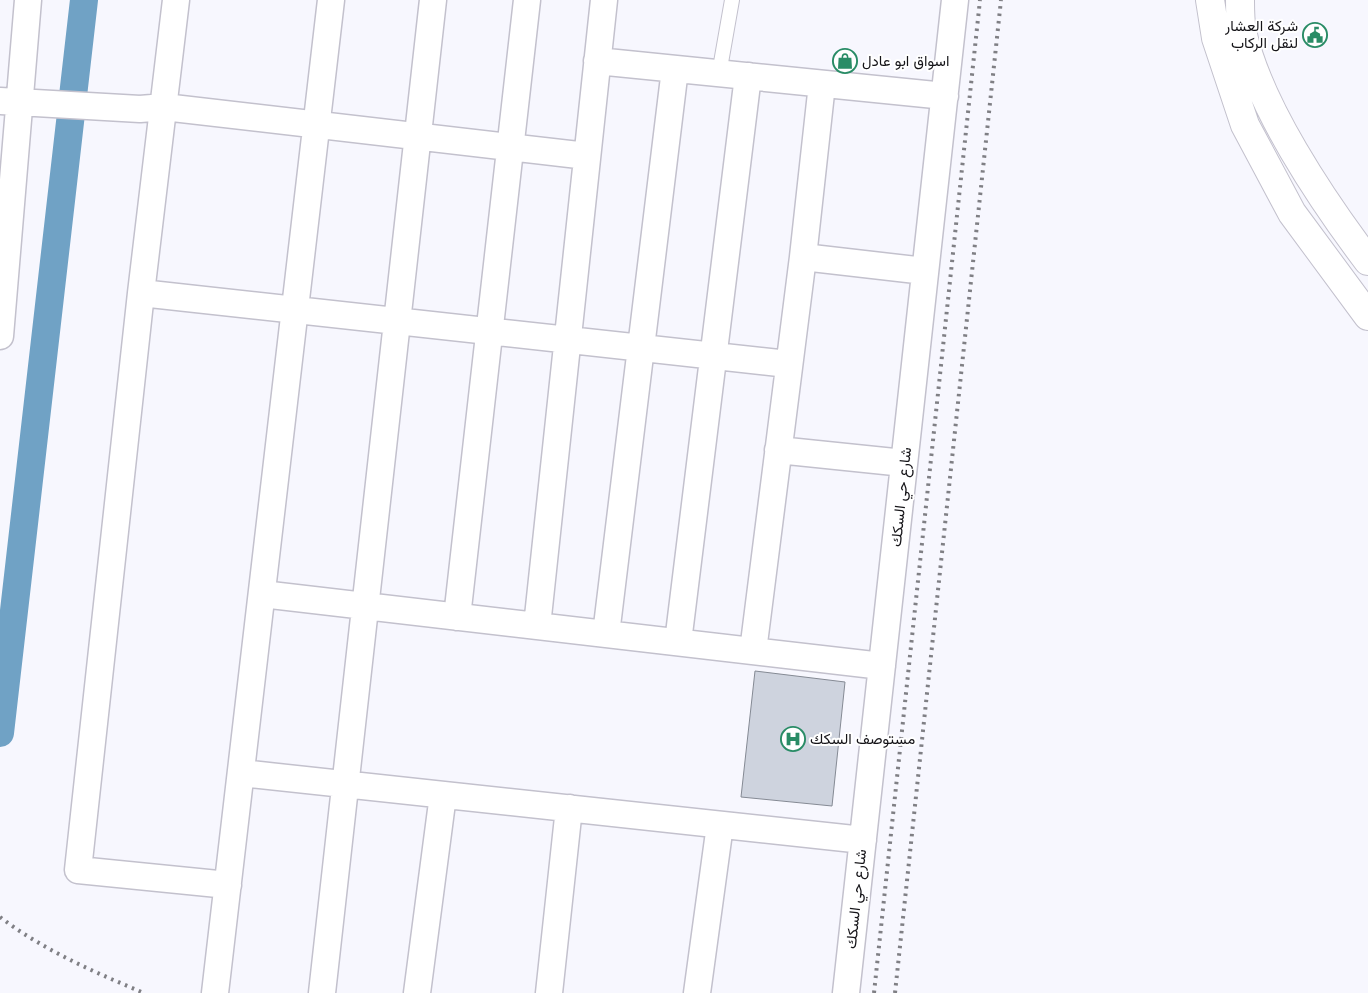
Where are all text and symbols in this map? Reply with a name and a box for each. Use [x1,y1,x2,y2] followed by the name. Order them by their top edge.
[1224,16,1298,52] place label: شركة العشار لنقل الركاب
[1302,22,1328,48] public building icon: شركة العشار لنقل الركاب
[832,48,858,74] shop icon: اسواق ابو عادل
[862,51,949,70] place label: اسواق ابو عادل
[886,446,919,548] street label: شارع حي السكك
[780,726,806,752] hospital icon: مستوصف السكك
[810,729,915,748] place label: مستوصف السكك
[841,848,874,950] street label: شارع حي السكك

